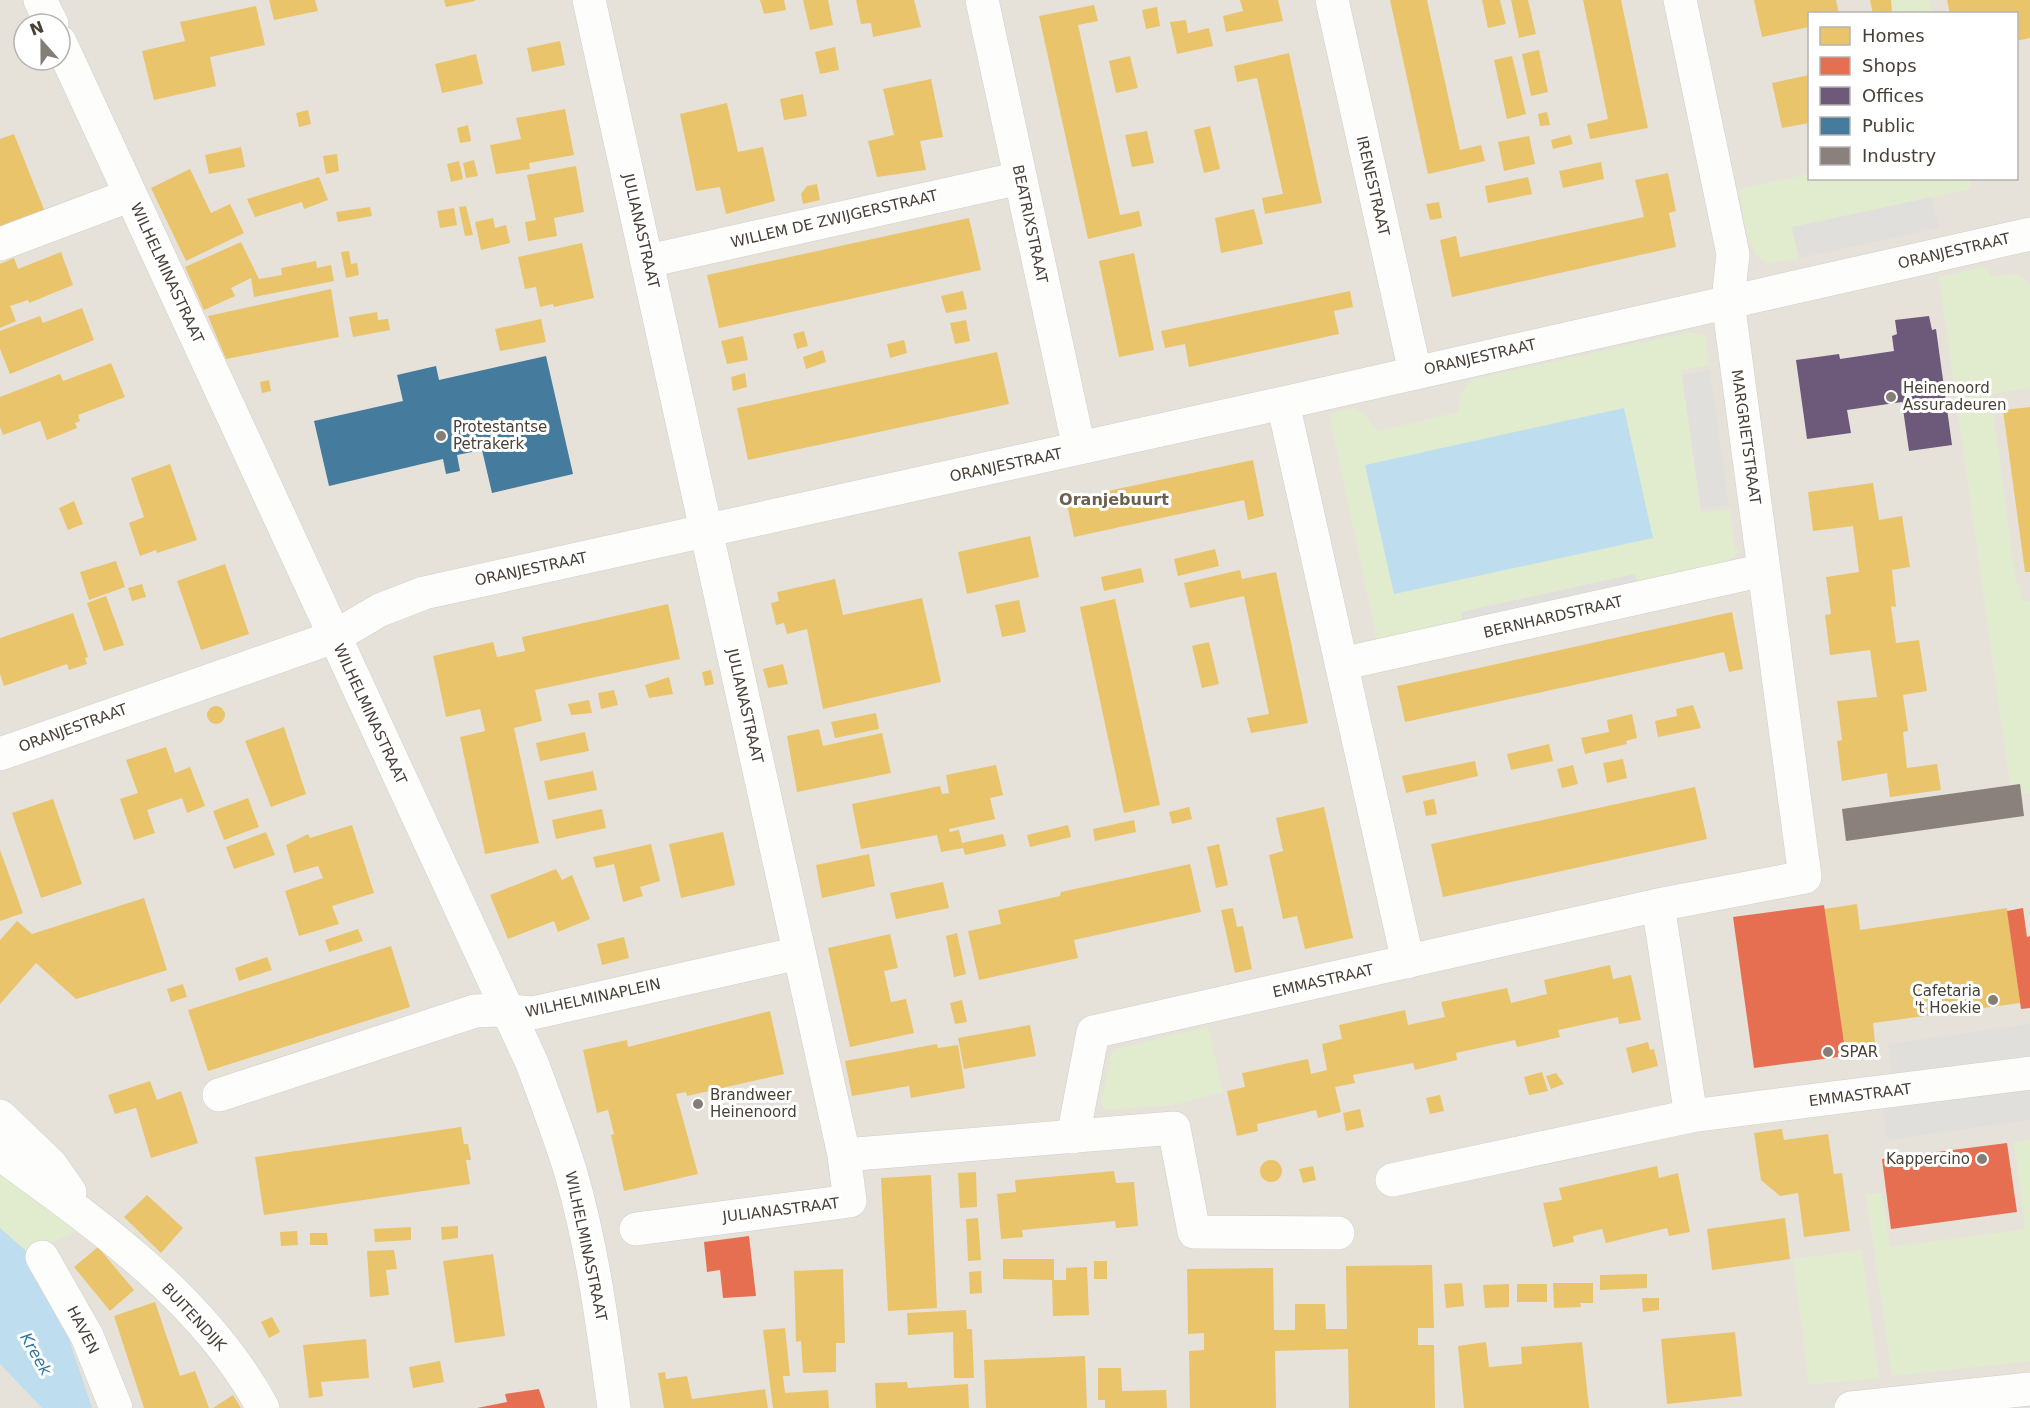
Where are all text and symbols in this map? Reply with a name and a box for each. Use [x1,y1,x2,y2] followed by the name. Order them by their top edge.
[12,12,72,72] north arrow
[1808,12,2018,180] legend
[27,17,46,40] text: N
[1862,25,1925,46] text: Homes
[1862,55,1917,76] text: Shops
[1862,85,1924,106] text: Offices
[1862,115,1915,136] text: Public
[1353,134,1393,239] street label: IRENESTRAAT
[1862,145,1936,166] text: Industry
[1009,163,1052,286] street label: BEATRIXSTRAAT
[619,171,663,291] street label: JULIANASTRAAT
[729,186,940,252] street label: WILLEM DE ZWIJGERSTRAAT
[127,200,208,347] street label: WILHELMINASTRAAT
[1896,229,2013,273] street label: ORANJESTRAAT
[1422,335,1539,379] street label: ORANJESTRAAT
[1728,368,1765,507] street label: MARGRIETSTRAAT
[1903,379,2007,414] place label: Heinenoord Assuradeuren
[1884,390,1898,404] marker: Heinenoord Assuradeuren
[453,418,547,453] place label: Protestantse Petrakerk
[434,429,448,443] marker: Protestantse Petrakerk
[948,444,1065,486] street label: ORANJESTRAAT
[1059,490,1169,509] district label: Oranjebuurt
[473,548,590,590] street label: ORANJESTRAAT
[1482,592,1625,642] street label: BERNHARDSTRAAT
[330,641,411,788] street label: WILHELMINASTRAAT
[723,646,767,766] street label: JULIANASTRAAT
[16,700,131,756] street label: ORANJESTRAAT
[1271,960,1376,1001] street label: EMMASTRAAT
[524,975,662,1021] street label: WILHELMINAPLEIN
[1912,982,1981,1017] place label: Cafetaria 't Hoekie
[1986,993,2000,1007] marker: Cafetaria 't Hoekie
[1840,1043,1878,1061] place label: SPAR
[1821,1045,1835,1059] marker: SPAR
[1808,1080,1913,1110] street label: EMMASTRAAT
[710,1086,797,1121] place label: Brandweer Heinenoord
[691,1097,705,1111] marker: Brandweer Heinenoord
[1886,1150,1970,1168] place label: Kappercino
[1975,1152,1989,1166] marker: Kappercino
[561,1169,611,1324] street label: WILHELMINASTRAAT
[721,1194,841,1226] street label: JULIANASTRAAT
[158,1279,231,1355] street label: BUITENDIJK
[63,1303,103,1357] street label: HAVEN
[16,1329,56,1379] water label: Kreek

